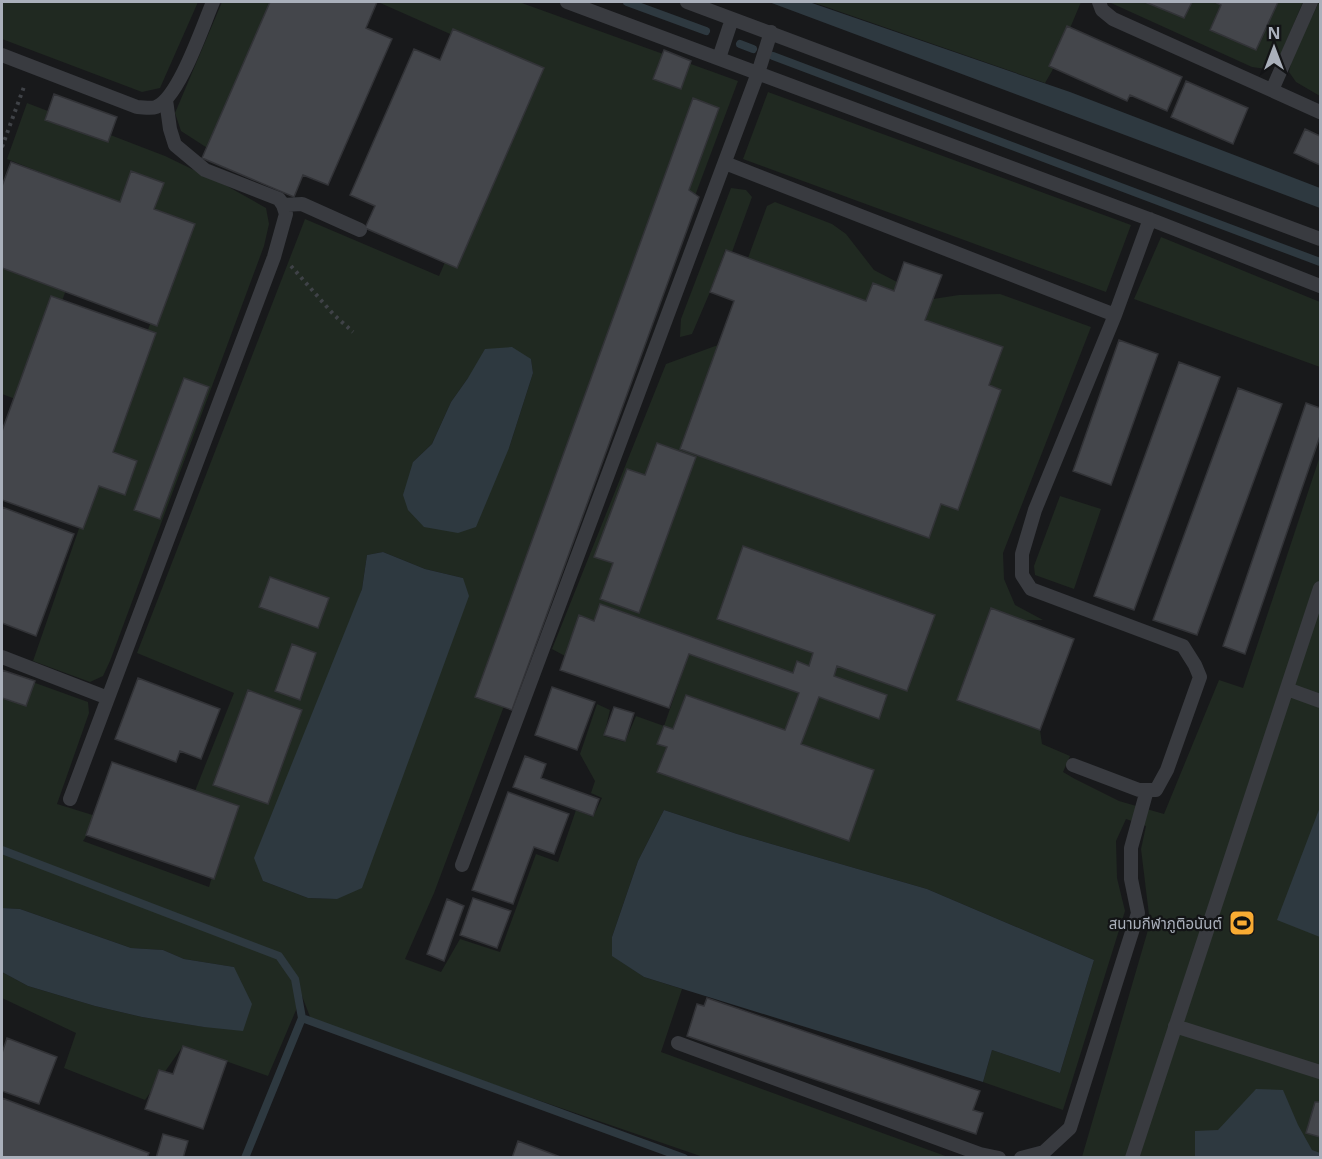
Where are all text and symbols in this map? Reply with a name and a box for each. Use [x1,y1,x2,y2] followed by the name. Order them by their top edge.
[1244,18,1304,78] north arrow
[1267,22,1281,44] text: N
[1227,908,1257,938] sports icon: สนามกีฬาภูติอนันต์
[1109,913,1222,933] place label: สนามกีฬาภูติอนันต์

